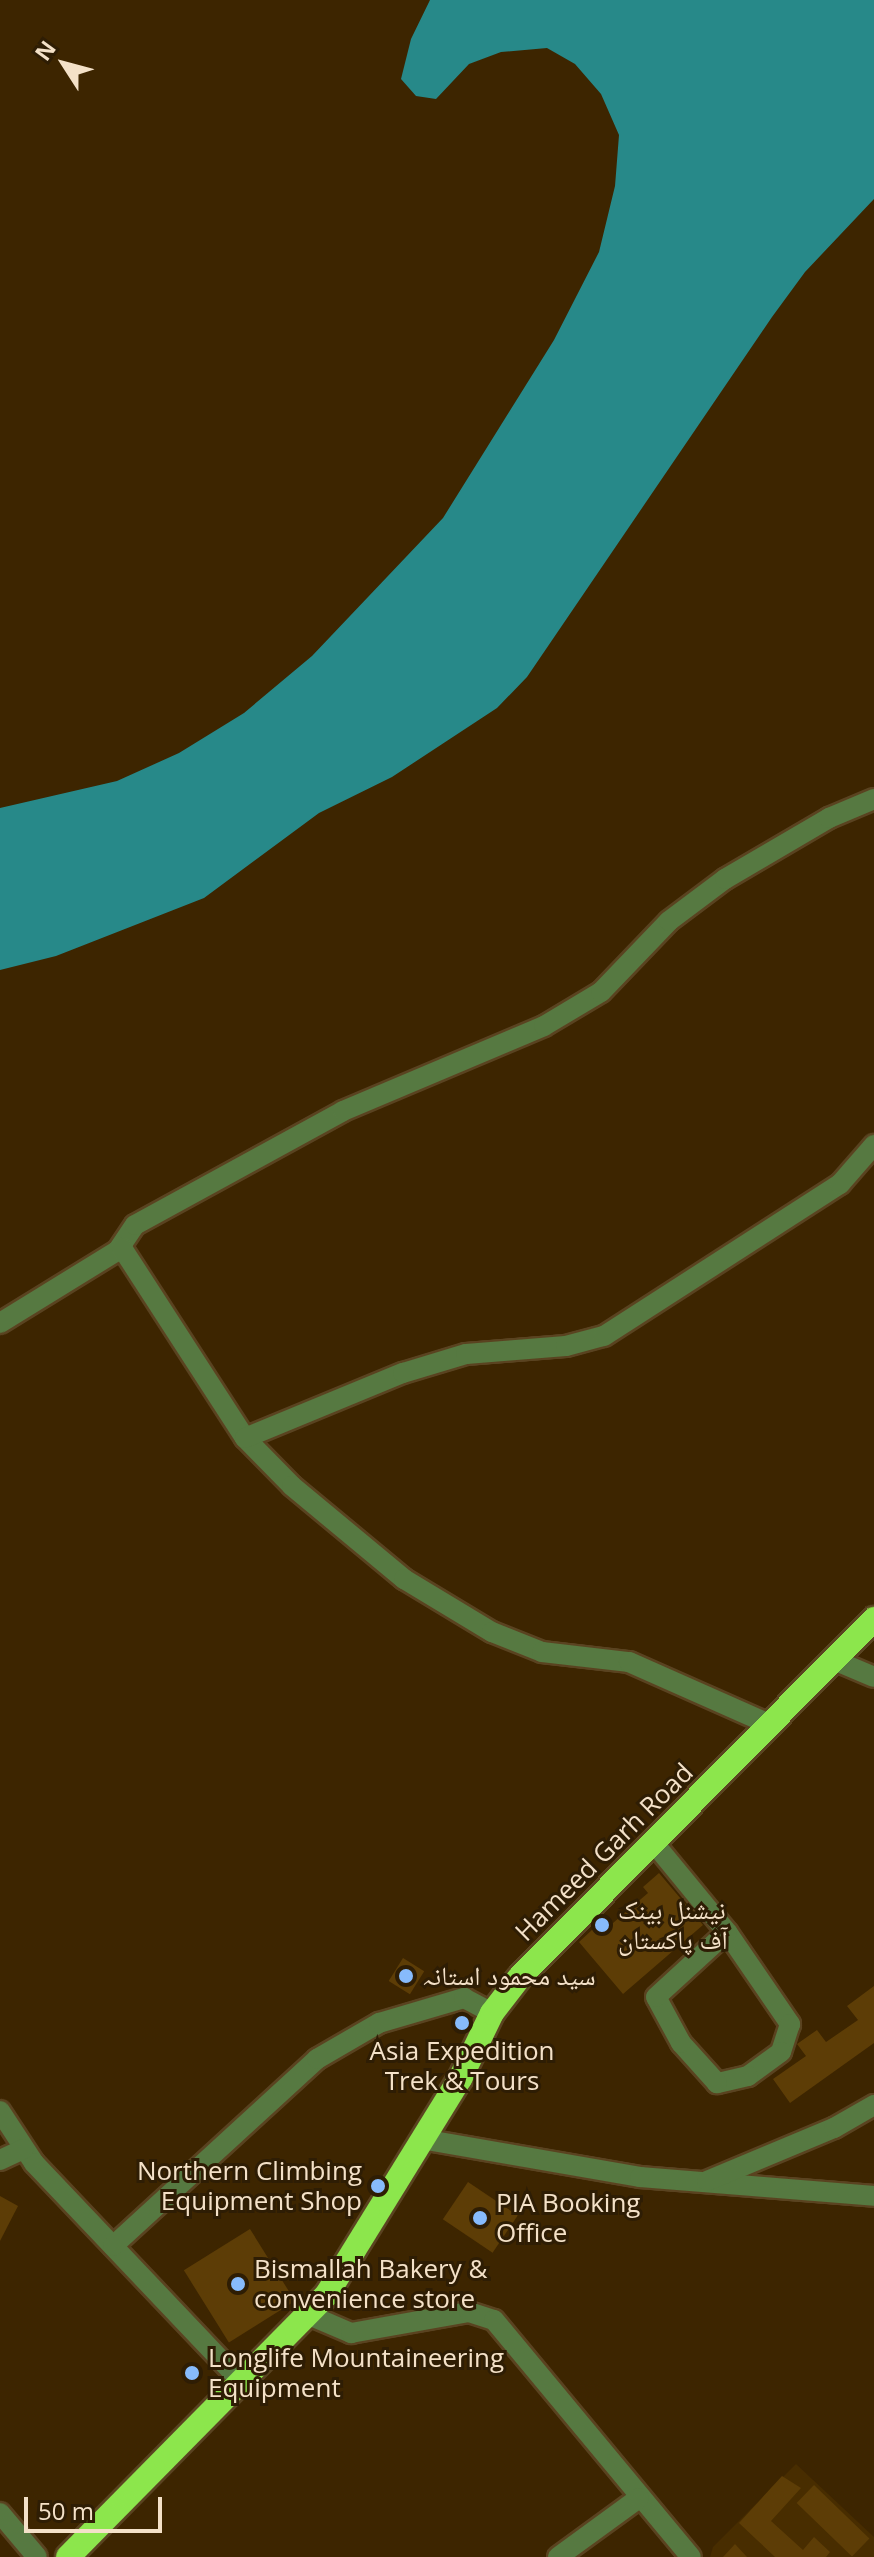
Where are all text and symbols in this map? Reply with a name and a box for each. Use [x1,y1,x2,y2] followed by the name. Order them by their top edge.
[24,24,104,104] north arrow
[27,34,62,66] text: N
[509,1757,699,1947] street label: Hameed Garh Road
[618,1894,728,1956] place label: نیشنل بینک آف پاکستان
[593,1916,611,1934] marker: نیشنل بینک آف پاکستان
[422,1960,596,1992] place label: سید محمود استانہ
[397,1967,415,1985] marker: سید محمود استانہ
[453,2014,471,2032] marker: Asia Expedition Trek & Tours
[369,2035,555,2096] place label: Asia Expedition Trek & Tours
[137,2155,362,2216] place label: Northern Climbing Equipment Shop
[369,2177,387,2195] marker: Northern Climbing Equipment Shop
[496,2187,640,2248] place label: PIA Booking Office
[471,2209,489,2227] marker: PIA Booking Office
[254,2253,487,2314] place label: Bismallah Bakery & convenience store
[229,2275,247,2293] marker: Bismallah Bakery & convenience store
[208,2342,504,2404] place label: Longlife Mountaineering Equipment
[183,2364,201,2382] marker: Longlife Mountaineering Equipment
[28,2481,166,2531] scale bar
[38,2494,94,2527] text: 50 m

